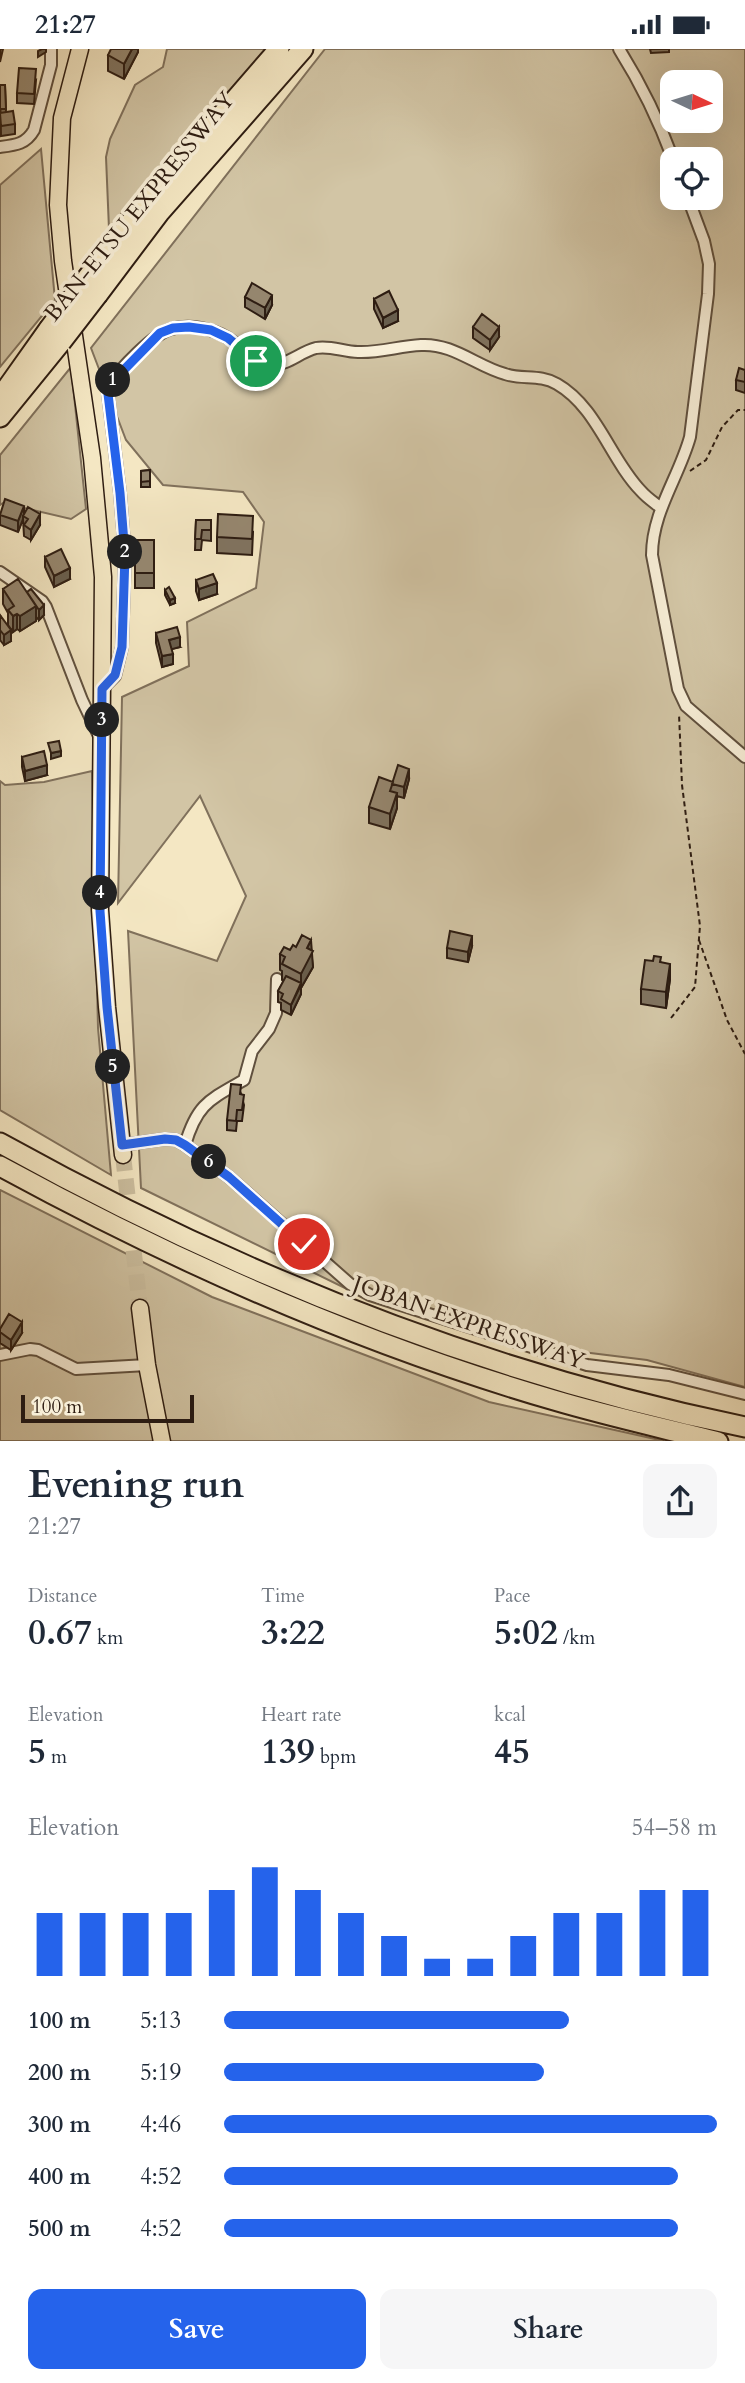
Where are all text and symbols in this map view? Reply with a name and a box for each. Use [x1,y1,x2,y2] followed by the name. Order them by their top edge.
[35,7,96,42] text: 21:27
[660,70,723,133] north arrow
[660,70,723,210] map controls
[37,84,242,328] street label: BAN-ETSU EXPRESSWAY
[660,147,723,210] button: locate
[226,331,286,391] pin
[237,342,275,380] icon: arrive
[96,363,130,397] pin: 1
[108,366,117,392] text: 1
[108,535,142,569] pin: 2
[120,538,129,564] text: 2
[84,703,119,737] pin: 3
[97,706,106,732] text: 3
[82,875,118,911] pin: 4
[95,879,104,905] text: 4
[96,1049,130,1085] pin: 5
[108,1053,117,1079] text: 5
[192,1145,227,1179] pin: 6
[204,1148,213,1174] text: 6
[274,1214,334,1274] pin
[285,1225,323,1263] icon: check
[346,1267,590,1377] street label: JOBAN EXPRESSWAY
[21,1393,194,1424] scale bar
[32,1394,82,1420] text: 100 m
[28,1459,244,1511] text: Evening run
[643,1464,717,1538] button: share
[28,1511,81,1542] text: 21:27
[28,1583,97,1609] text: Distance
[261,1583,305,1609] text: Time
[494,1583,531,1609] text: Pace
[28,1609,92,1657] text: 0.67
[261,1609,325,1657] text: 3:22
[494,1609,558,1657] text: 5:02
[92,1625,123,1651] text: km
[558,1625,595,1651] text: /km
[28,1702,103,1728] text: Elevation
[261,1702,342,1728] text: Heart rate
[494,1702,526,1728] text: kcal
[28,1728,46,1776] text: 5
[261,1728,315,1776] text: 139
[494,1728,530,1776] text: 45
[46,1744,67,1770] text: m
[315,1744,356,1770] text: bpm
[28,1812,119,1843] text: Elevation
[632,1812,717,1843] text: 54–58 m
[28,2005,91,2036] text: 100 m
[140,2005,181,2036] text: 5:13
[28,2057,91,2088] text: 200 m
[140,2057,181,2088] text: 5:19
[28,2109,91,2140] text: 300 m
[140,2109,181,2140] text: 4:46
[28,2161,91,2192] text: 400 m
[140,2161,181,2192] text: 4:52
[28,2213,91,2244] text: 500 m
[140,2213,181,2244] text: 4:52
[28,2289,366,2369] button: Save
[380,2289,717,2369] button: Share

